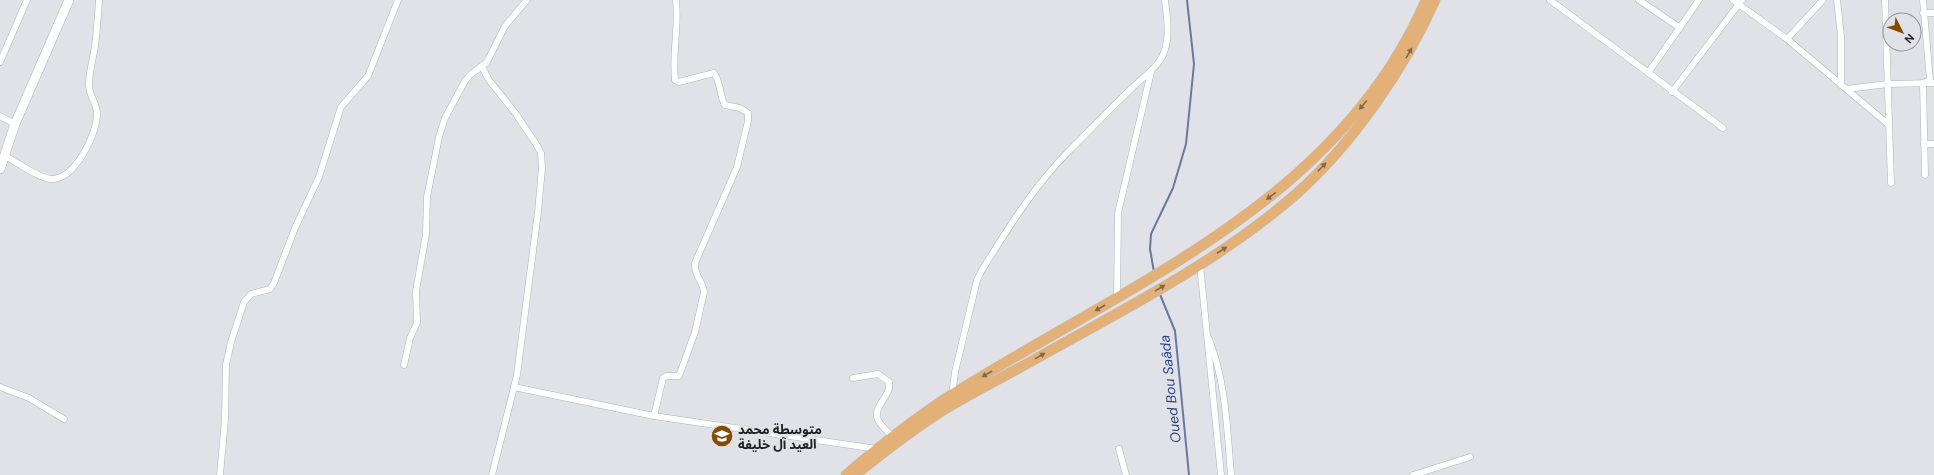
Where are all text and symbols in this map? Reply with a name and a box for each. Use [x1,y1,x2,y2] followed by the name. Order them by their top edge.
[1882,12,1922,52] north arrow
[1902,31,1917,46] text: N
[1405,47,1412,59] one-way arrow
[1358,100,1367,110] one-way arrow
[1317,162,1327,172] one-way arrow
[1265,192,1276,201] one-way arrow
[1217,246,1227,254] one-way arrow
[1154,285,1166,292] one-way arrow
[1094,305,1106,312] one-way arrow
[1155,334,1185,444] water label: Oued Bou Saâda
[1034,353,1046,360] one-way arrow
[981,371,993,378] one-way arrow
[738,421,822,453] place label: متوسطة محمد العيد آل خليفة
[709,423,735,449] school or university icon: متوسطة محمد العيد آل خليفة

